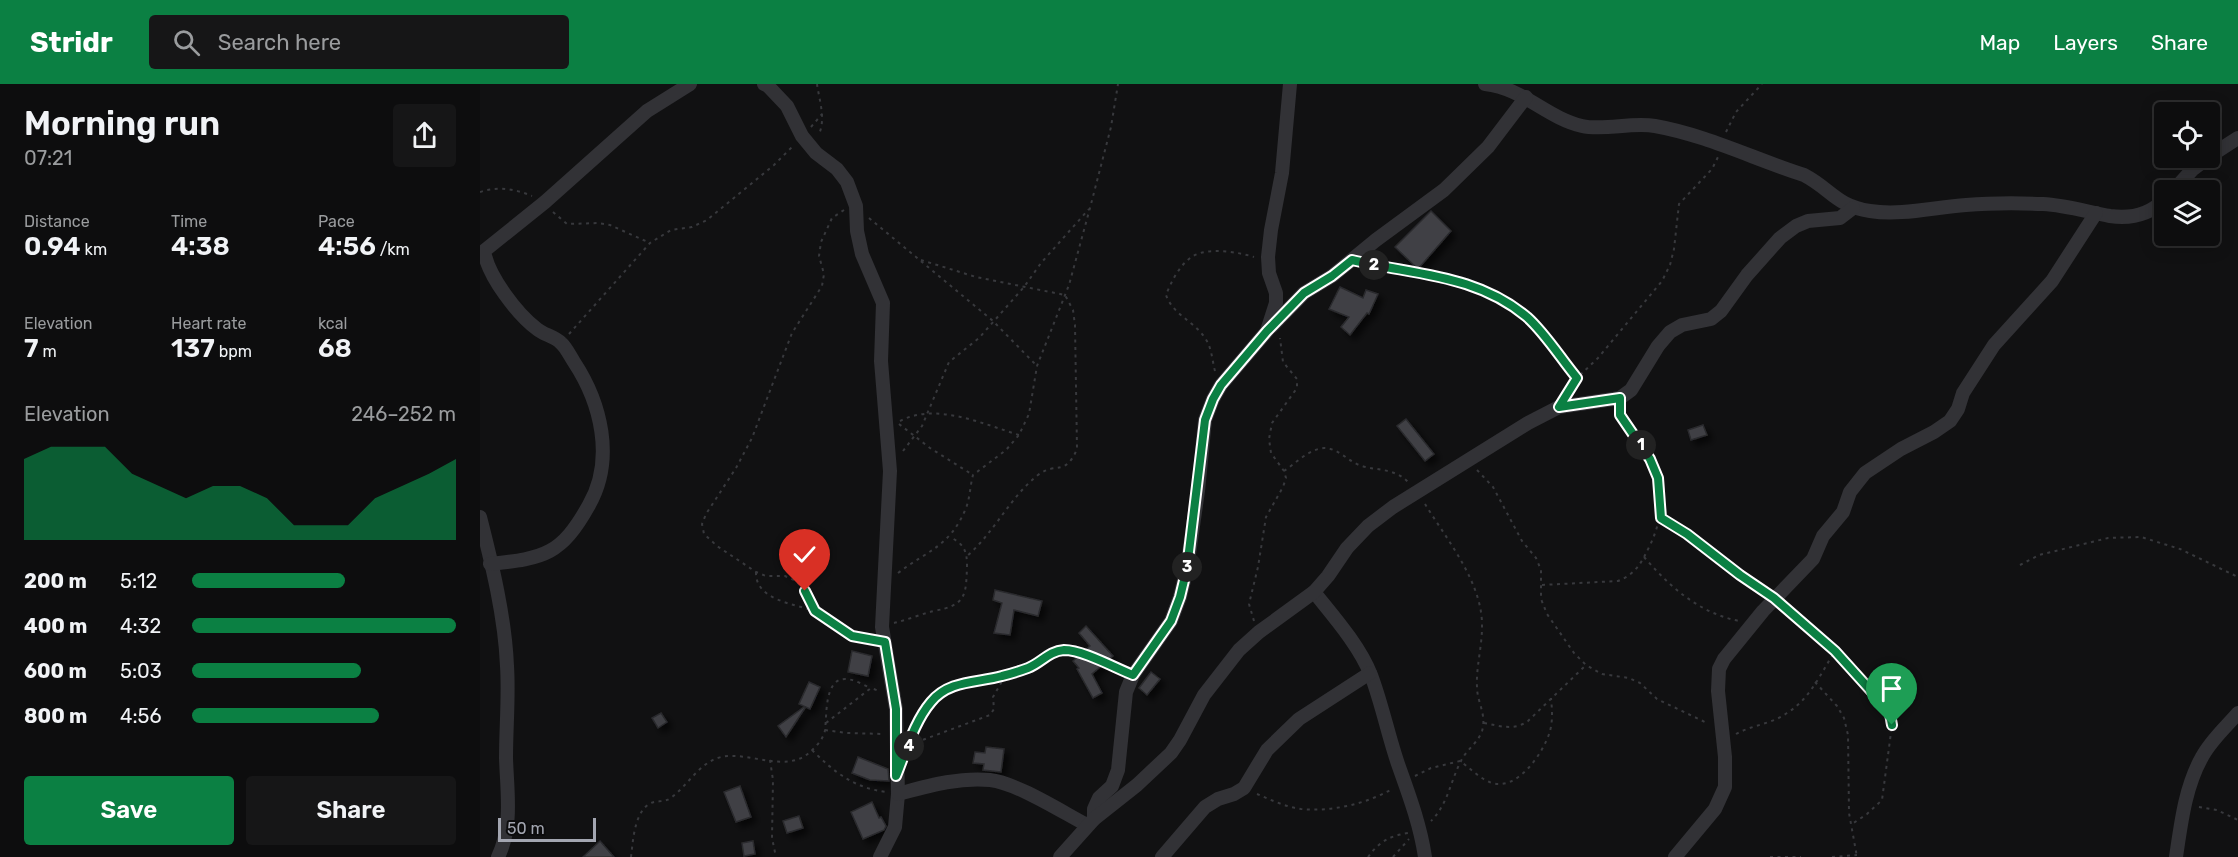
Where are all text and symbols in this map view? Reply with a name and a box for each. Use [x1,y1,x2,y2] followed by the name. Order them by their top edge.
[149,15,569,69] search box
[30,26,113,59] text: Stridr
[170,26,203,59] icon: search
[218,29,341,56] text: Search here
[1979,30,2020,55] text: Map
[2053,30,2118,55] text: Layers
[2151,30,2208,55] text: Share
[2154,102,2220,246] map controls
[2154,102,2220,168] button: locate
[24,104,220,143] text: Morning run
[393,104,456,167] button: share
[24,146,72,170] text: 07:21
[2154,180,2220,246] button: layers
[24,212,90,231] text: Distance
[171,212,207,231] text: Time
[318,212,355,231] text: Pace
[24,231,81,262] text: 0.94
[171,231,230,262] text: 4:38
[318,231,376,262] text: 4:56
[81,240,107,259] text: km
[376,240,410,259] text: /km
[1359,250,1389,280] pin: 2
[1369,255,1379,274] text: 2
[24,314,93,333] text: Elevation
[171,314,246,333] text: Heart rate
[318,314,347,333] text: kcal
[24,333,39,364] text: 7
[171,333,215,364] text: 137
[318,333,352,364] text: 68
[39,342,57,361] text: m
[215,342,252,361] text: bpm
[24,402,110,426] text: Elevation
[351,402,456,426] text: 246–252 m
[1626,430,1656,460] pin: 1
[1637,435,1645,454] text: 1
[779,529,830,591] pin
[788,538,821,571] icon: check
[1172,552,1202,582] pin: 3
[1182,557,1192,576] text: 3
[24,569,87,593] text: 200 m
[120,569,157,593] text: 5:12
[24,614,87,638] text: 400 m
[120,614,161,638] text: 4:32
[24,659,87,683] text: 600 m
[120,659,162,683] text: 5:03
[1866,663,1917,725] pin
[1875,672,1908,705] icon: arrive
[24,704,87,728] text: 800 m
[120,704,161,728] text: 4:56
[894,731,924,761] pin: 4
[904,736,914,755] text: 4
[24,776,234,845] button: Save
[246,776,456,845] button: Share
[498,815,596,842] scale bar
[507,819,545,838] text: 50 m

